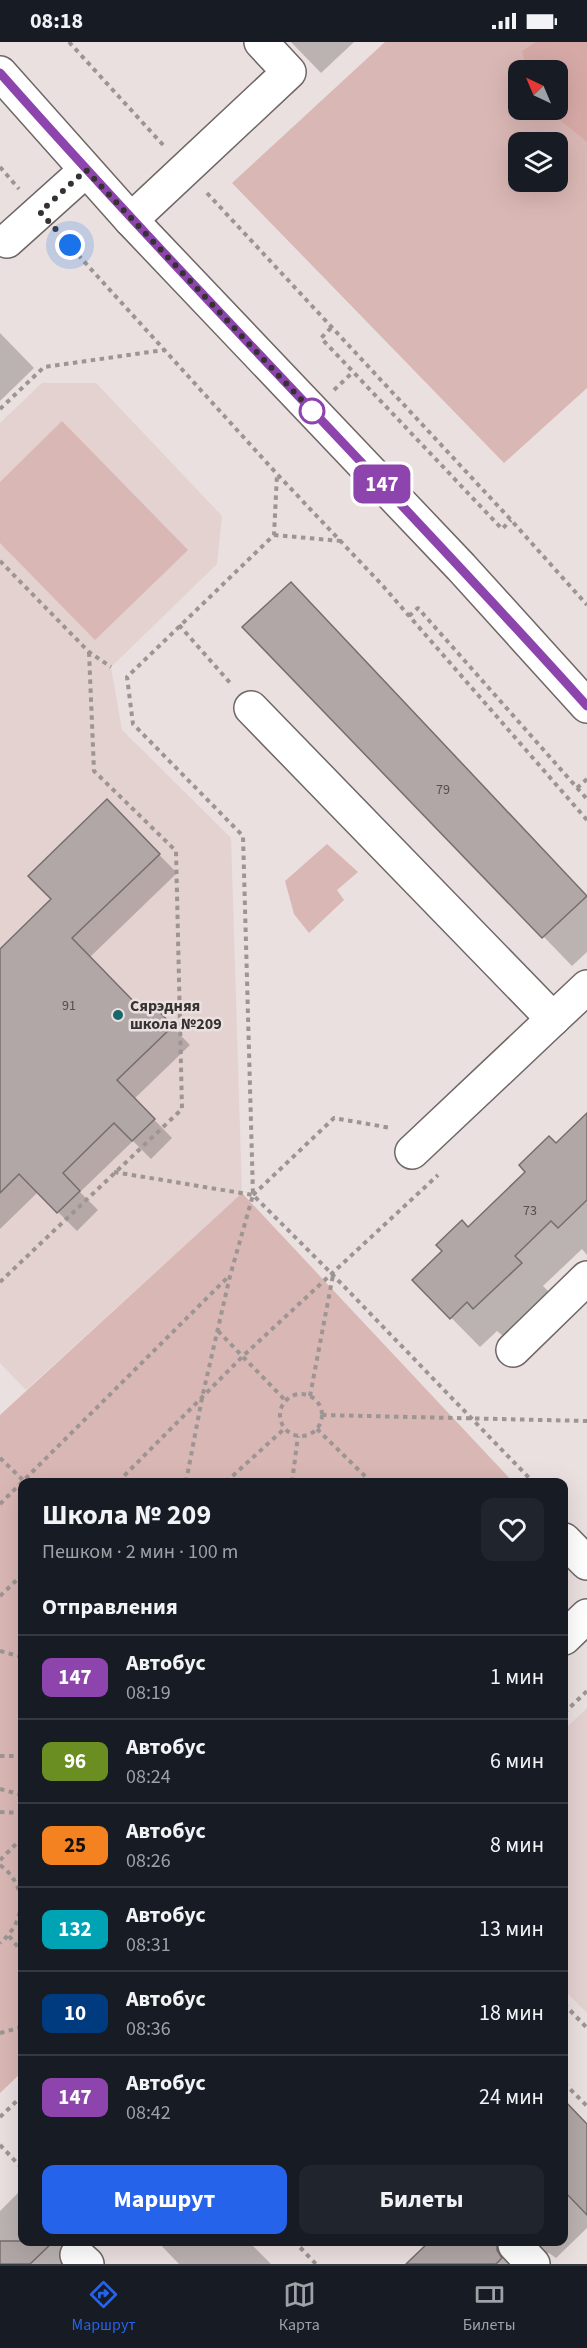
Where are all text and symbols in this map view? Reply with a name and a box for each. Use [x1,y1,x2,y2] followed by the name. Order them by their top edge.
[30,5,83,37] text: 08:18
[508,60,568,120] north arrow
[508,60,568,192] map controls
[508,132,568,192] button: layers
[55,230,85,260] your location
[299,398,325,424] unlabelled marker
[348,464,416,504] line badge: 147
[365,469,399,499] text: 147
[436,780,450,800] house number: 79
[130,995,222,1035] place label: Сярэдняя школа №209
[62,996,76,1016] house number: 91
[111,1008,125,1022] marker: Сярэдняя школа №209
[523,1201,537,1221] house number: 73
[42,1495,211,1535] text: Школа № 209
[481,1498,544,1561] button: heart
[42,1538,238,1566] text: Пешком · 2 мин · 100 m
[42,1591,178,1623] text: Отправления
[126,1647,206,1679] text: Автобус
[490,1661,544,1693] text: 1 мин
[58,1662,92,1692] text: 147
[126,1679,171,1707] text: 08:19
[126,1731,206,1763] text: Автобус
[490,1745,544,1777] text: 6 мин
[64,1746,86,1776] text: 96
[126,1763,171,1791] text: 08:24
[126,1815,206,1847] text: Автобус
[490,1829,544,1861] text: 8 мин
[64,1830,86,1860] text: 25
[126,1847,171,1875] text: 08:26
[126,1899,206,1931] text: Автобус
[479,1913,544,1945] text: 13 мин
[58,1914,92,1944] text: 132
[126,1931,171,1959] text: 08:31
[126,1983,206,2015] text: Автобус
[479,1997,544,2029] text: 18 мин
[64,1998,86,2028] text: 10
[126,2015,171,2043] text: 08:36
[126,2067,206,2099] text: Автобус
[479,2081,544,2113] text: 24 мин
[58,2082,92,2112] text: 147
[126,2099,171,2127] text: 08:42
[42,2165,287,2234] button: Маршрут
[299,2165,544,2234] button: Билеты
[72,2278,136,2336] tab: Маршрут
[279,2278,320,2336] tab: Карта
[463,2278,515,2336] tab: Билеты

